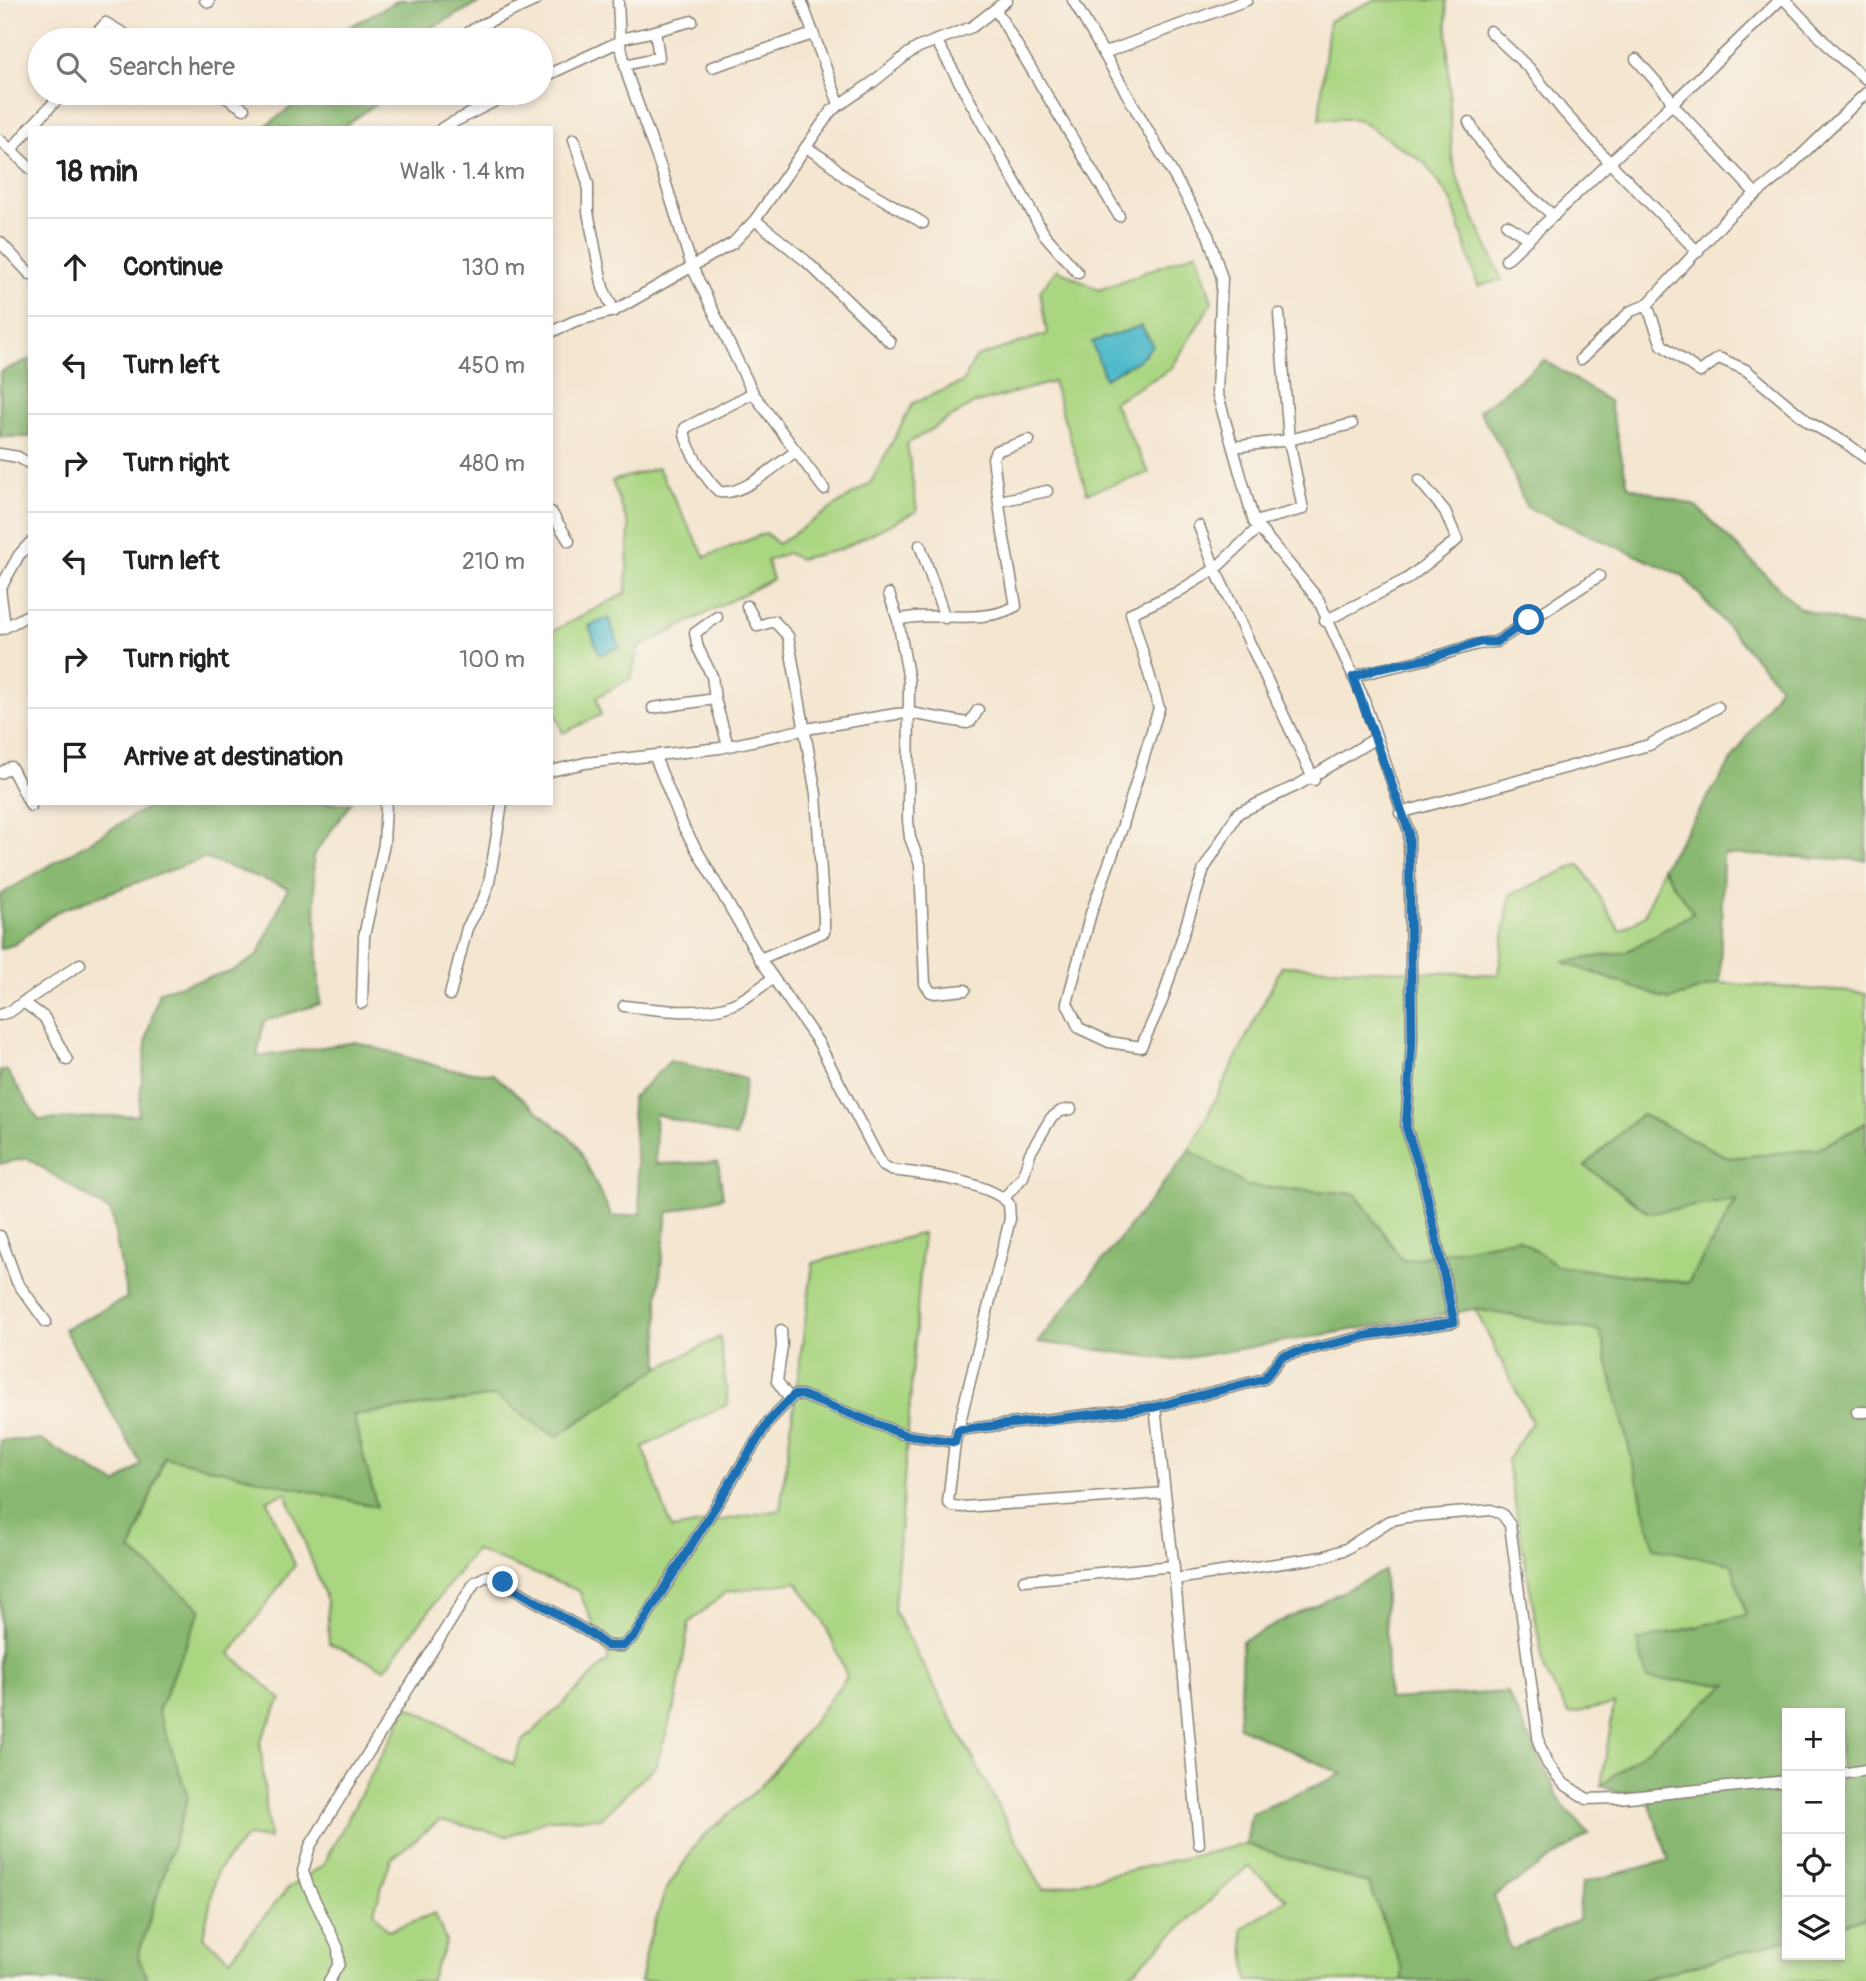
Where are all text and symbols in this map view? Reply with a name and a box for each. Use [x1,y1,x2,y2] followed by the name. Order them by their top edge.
[28,28,553,105] search box
[52,48,90,86] icon: search
[108,51,235,83] text: Search here
[56,153,138,190] text: 18 min
[400,157,525,186] text: Walk · 1.4 km
[56,248,94,286] icon: ahead
[123,251,223,283] text: Continue
[462,253,525,282] text: 130 m
[56,346,94,384] icon: left
[123,349,219,381] text: Turn left
[458,351,525,380] text: 450 m
[56,444,94,482] icon: right
[123,447,229,479] text: Turn right
[459,449,525,478] text: 480 m
[56,542,94,580] icon: left
[123,545,219,577] text: Turn left
[462,547,525,576] text: 210 m
[1513,604,1544,635] route start
[56,640,94,678] icon: right
[123,643,229,675] text: Turn right
[459,645,525,674] text: 100 m
[56,738,94,776] icon: arrive
[123,741,343,773] text: Arrive at destination
[487,1566,518,1597] route end
[1782,1708,1845,1960] map controls
[1782,1708,1845,1771] button: +
[1782,1771,1845,1834] button: −
[1782,1834,1845,1897] button: locate
[1782,1897,1845,1960] button: layers

